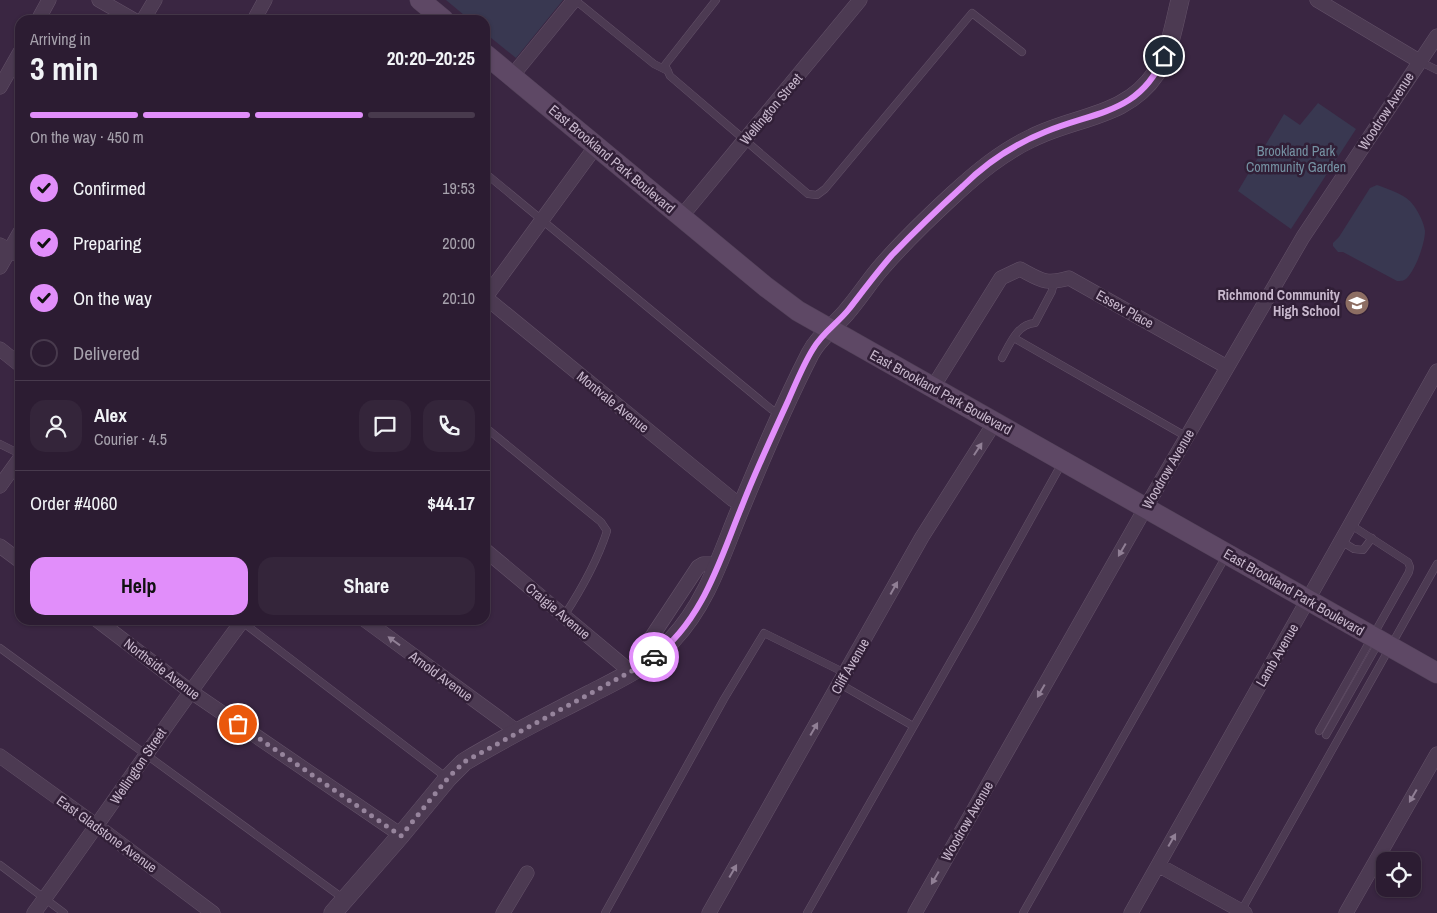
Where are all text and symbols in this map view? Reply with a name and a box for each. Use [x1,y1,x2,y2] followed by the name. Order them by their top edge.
[30,28,91,50] text: Arriving in
[1143,35,1185,77] pin
[1150,42,1178,70] icon: home
[387,45,475,71] text: 20:20–20:25
[30,47,99,90] text: 3 min
[1354,69,1418,153] street label: Woodrow Avenue
[736,70,806,148] street label: Wellington Street
[545,101,679,217] street label: East Brookland Park Boulevard
[30,126,144,148] text: On the way · 450 m
[1246,142,1346,176] park label: Brookland Park Community Garden
[30,174,58,202] icon: check
[73,175,146,201] text: Confirmed
[442,177,475,199] text: 19:53
[30,229,58,257] icon: check
[73,230,141,256] text: Preparing
[442,232,475,254] text: 20:00
[30,284,58,312] icon: check
[73,285,152,311] text: On the way
[1093,286,1157,332] street label: Essex Place
[1218,286,1341,320] place label: Richmond Community High School
[442,287,475,309] text: 20:10
[1344,290,1370,316] school or university icon: Richmond Community High School
[73,340,140,366] text: Delivered
[867,345,1015,439] street label: East Brookland Park Boulevard
[573,367,653,437] street label: Montvale Avenue
[30,400,82,452] button: person
[359,400,411,452] button: chat
[423,400,475,452] button: phone
[94,402,127,428] text: Alex
[1138,426,1198,512] street label: Woodrow Avenue
[94,428,167,450] text: Courier · 4.5
[974,443,983,456] one-way arrow
[30,490,117,516] text: Order #4060
[427,490,475,516] text: $44.17
[1117,543,1126,556] one-way arrow
[1220,544,1368,640] street label: East Brookland Park Boulevard
[30,557,248,615] button: Help
[258,557,475,615] button: Share
[522,579,594,643] street label: Craigie Avenue
[890,581,898,595] one-way arrow
[1252,620,1302,690] street label: Lamb Avenue
[629,632,679,682] courier
[120,634,204,704] street label: Northside Avenue
[827,635,873,697] street label: Cliff Avenue
[387,636,401,646] one-way arrow
[640,643,668,671] icon: car
[405,646,476,705] street label: Arnold Avenue
[1037,685,1046,698] one-way arrow
[217,703,259,745] pin
[224,710,252,738] icon: bag
[809,723,818,736] one-way arrow
[106,725,170,807] street label: Wellington Street
[937,778,997,864] street label: Woodrow Avenue
[1409,789,1417,803] one-way arrow
[53,792,161,876] street label: East Gladstone Avenue
[1168,833,1177,847] one-way arrow
[1376,852,1421,897] map controls
[1376,852,1421,897] button: locate
[729,864,738,877] one-way arrow
[931,872,940,885] one-way arrow

